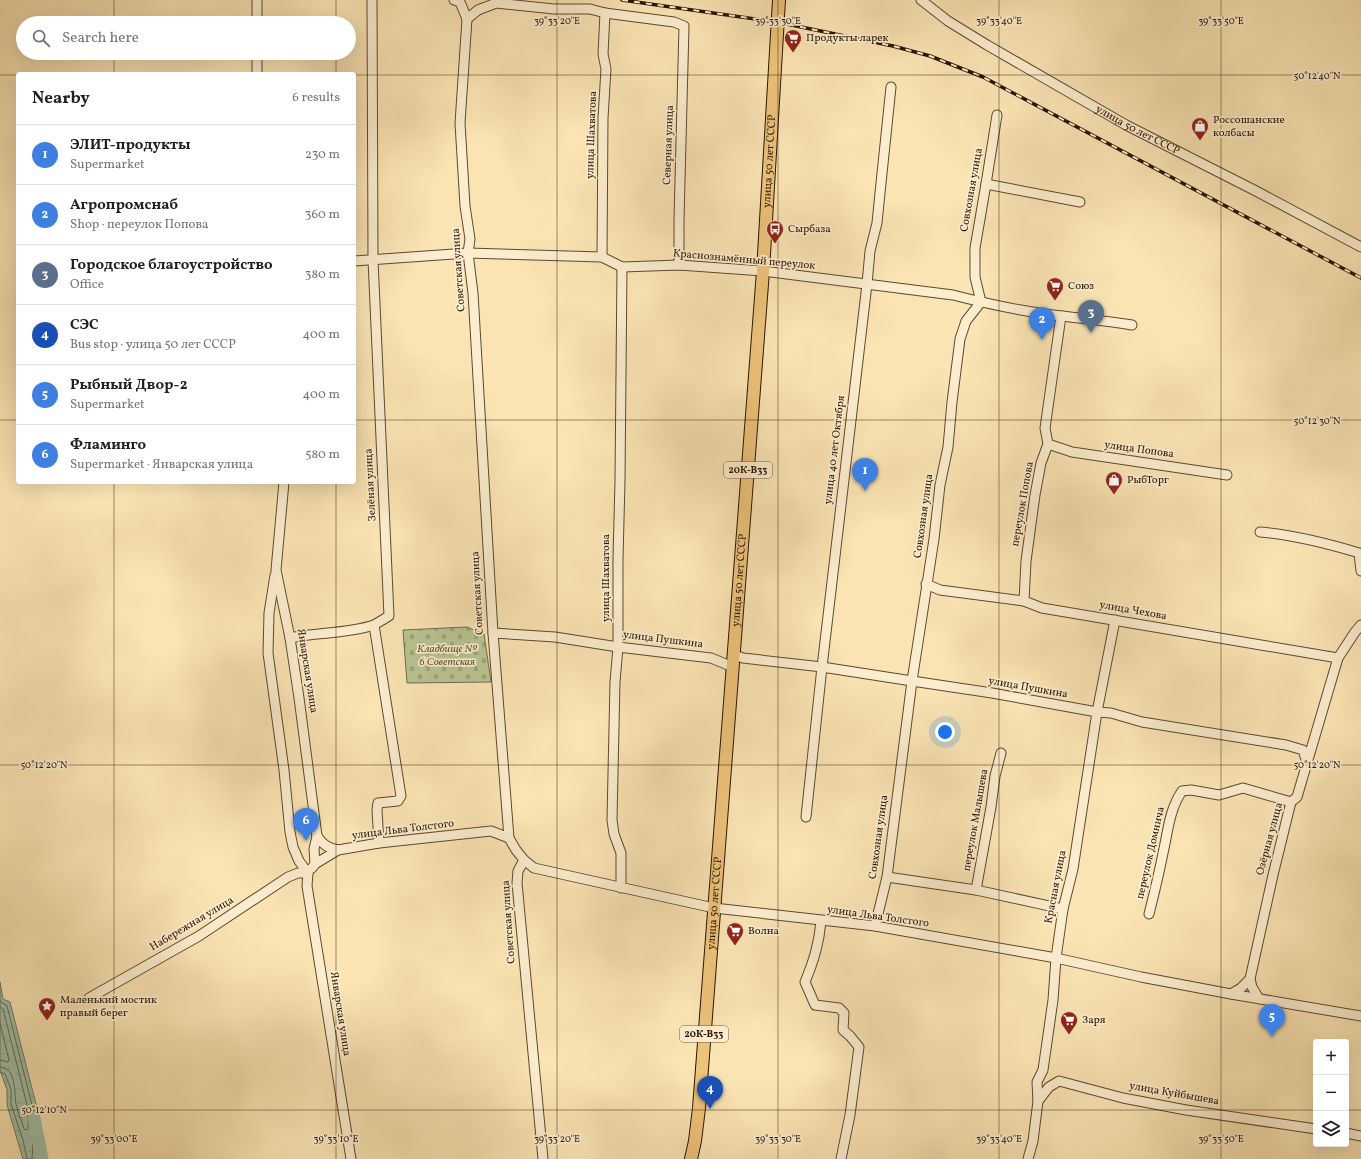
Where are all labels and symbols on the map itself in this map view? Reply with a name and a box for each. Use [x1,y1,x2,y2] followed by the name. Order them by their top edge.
[534,14,580,28] text: 39°33'20"E
[755,14,801,28] text: 39°33'30"E
[976,14,1022,28] text: 39°33'40"E
[1198,14,1244,28] text: 39°33'50"E
[783,28,803,53] supermarket icon: Продукты ларек
[806,31,888,46] place label: Продукты ларек
[1294,69,1341,83] text: 50°12'40"N
[583,90,601,179] street label: улица Шахватова
[1093,102,1182,158] street label: улица 50 лет СССР
[660,104,678,185] street label: Северная улица
[1213,113,1285,141] place label: Россошанские колбасы
[759,114,780,208] street label: улица 50 лет СССР
[1190,116,1210,141] shop icon: Россошанские колбасы
[957,146,987,233] street label: Совхозная улица
[765,219,785,244] bus stop icon: Сырбаза
[788,222,831,237] place label: Сырбаза
[449,227,469,312] street label: Советская улица
[672,246,816,274] street label: Краснознамённый переулок
[1045,276,1065,301] supermarket icon: Союз
[1068,279,1094,294] place label: Союз
[1078,300,1104,333] pin: 3
[1029,307,1055,340] pin: 2
[821,394,849,505] street label: улица 40 лет Октября
[1294,414,1341,428] text: 50°12'30"N
[1103,438,1175,462] street label: улица Попова
[362,448,380,522] street label: Зелёная улица
[852,458,878,491] pin: 1
[1008,460,1038,548] street label: переулок Попова
[724,462,772,478] road number: 20К-В33
[1104,470,1124,495] shop icon: РыбТорг
[911,472,937,559] street label: Совхозная улица
[1127,473,1169,488] place label: РыбТорг
[599,533,614,622] street label: улица Шахватова
[728,533,750,627] street label: улица 50 лет СССР
[468,550,488,635] street label: Советская улица
[1098,598,1168,624] street label: улица Чехова
[293,628,321,715] street label: Январская улица
[622,628,704,652] street label: улица Пушкина
[417,642,477,670] park label: Кладбище № 6 Советская
[987,674,1069,702] street label: улица Пушкина
[935,722,955,742] your location
[20,758,68,772] text: 50°12'20"N
[1293,758,1341,772] text: 50°12'20"N
[960,767,992,872] street label: переулок Малышева
[866,793,892,880] street label: Совхозная улица
[1253,800,1287,877] street label: Озёрная улица
[1133,805,1169,901] street label: переулок Домнича
[293,808,319,841] pin: 6
[351,816,455,844] street label: улица Льва Толстого
[1042,848,1071,925] street label: Красная улица
[704,856,726,950] street label: улица 50 лет СССР
[499,879,519,964] street label: Советская улица
[147,893,237,955] street label: Набережная улица
[826,902,930,932] street label: улица Льва Толстого
[725,921,745,946] supermarket icon: Волна
[748,924,779,939] place label: Волна
[326,971,354,1058] street label: Январская улица
[60,993,157,1021] place label: Маленький мостик правый берег
[37,996,57,1021] place icon: Маленький мостик правый берег
[1259,1004,1285,1037] pin: 5
[1059,1010,1079,1035] supermarket icon: Заря
[1082,1013,1106,1028] place label: Заря
[680,1026,728,1042] road number: 20К-В33
[697,1076,723,1109] pin: 4
[1128,1079,1221,1109] street label: улица Куйбышева
[21,1103,67,1117] text: 50°12'10"N
[90,1132,138,1146] text: 39°33'00"E
[314,1132,358,1146] text: 39°33'10"E
[534,1132,580,1146] text: 39°33'20"E
[755,1132,801,1146] text: 39°33'30"E
[976,1132,1022,1146] text: 39°33'40"E
[1198,1132,1244,1146] text: 39°33'50"E

